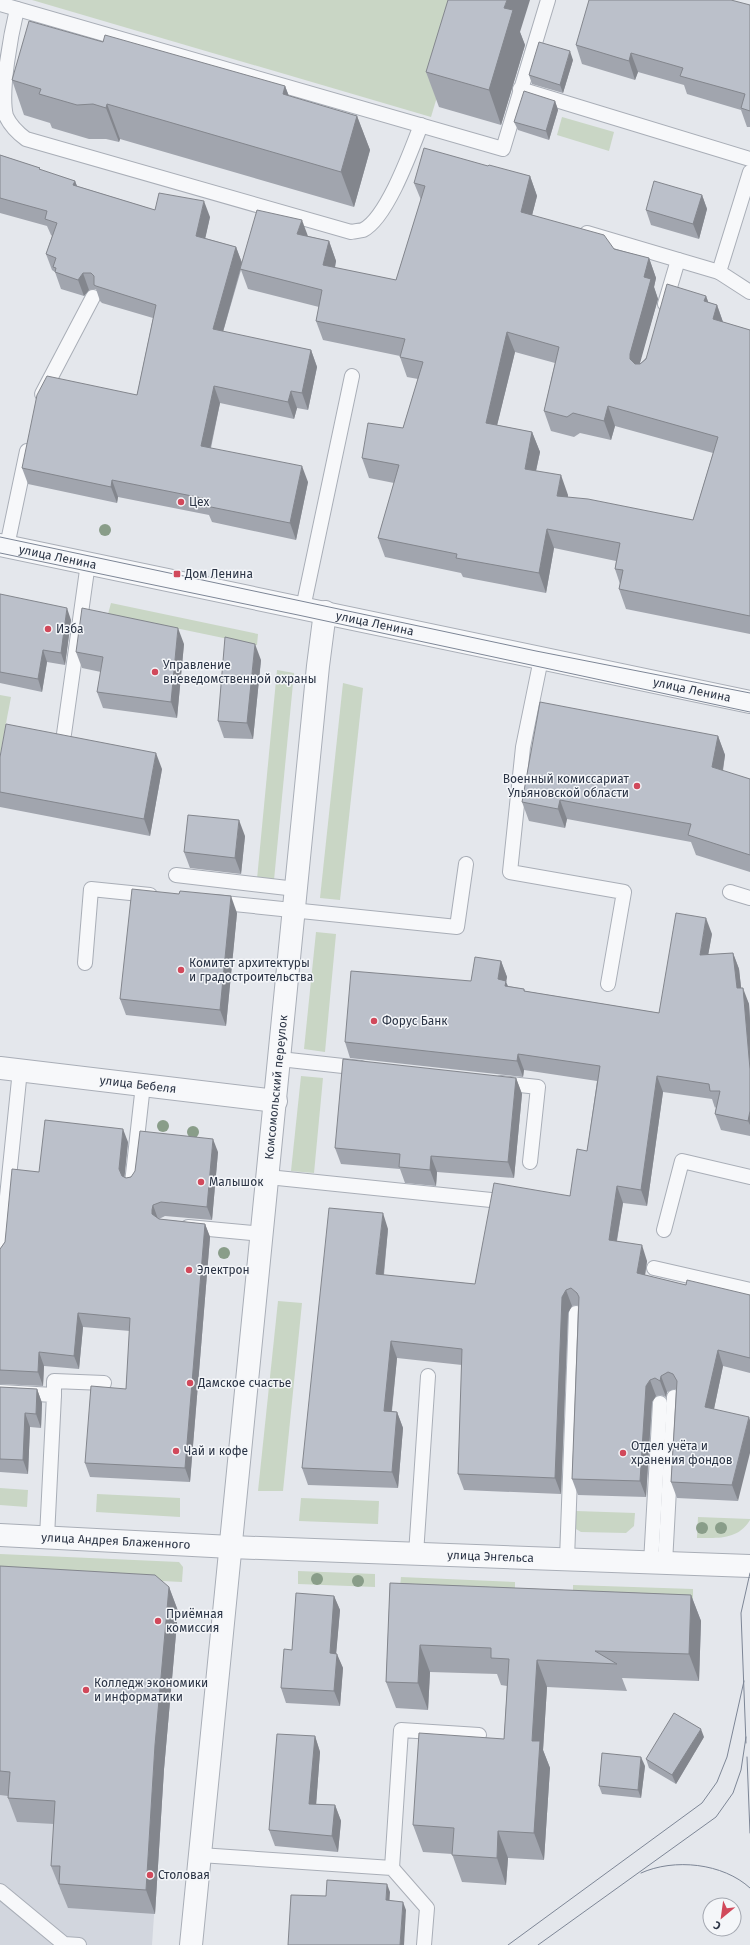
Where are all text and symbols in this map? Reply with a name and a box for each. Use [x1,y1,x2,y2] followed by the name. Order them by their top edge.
[189,495,209,509] place label: Цех
[176,497,186,507] marker: Цех
[18,542,98,572] street label: улица Ленина
[184,567,253,581] place label: Дом Ленина
[172,569,182,579] marker: Дом Ленина
[335,609,415,638] street label: улица Ленина
[56,622,84,636] place label: Изба
[43,624,53,634] marker: Изба
[163,658,317,686] place label: Управление вневедомственной охраны
[150,667,160,677] marker: Управление вневедомственной охраны
[652,675,732,705] street label: улица Ленина
[503,772,630,800] place label: Военный комиссариат Ульяновской области
[632,781,642,791] marker: Военный комиссариат Ульяновской области
[189,956,313,984] place label: Комитет архитектуры и градостроительства
[176,965,186,975] marker: Комитет архитектуры и градостроительства
[262,1013,290,1160] street label: Комсомольский переулок
[382,1014,448,1028] place label: Форус Банк
[369,1016,379,1026] marker: Форус Банк
[99,1073,177,1096] street label: улица Бебеля
[209,1175,264,1189] place label: Малышок
[196,1177,206,1187] marker: Малышок
[197,1263,250,1277] place label: Электрон
[184,1265,194,1275] marker: Электрон
[197,1376,291,1390] place label: Дамское счастье
[185,1378,195,1388] marker: Дамское счастье
[631,1439,733,1467] place label: Отдел учёта и хранения фондов
[184,1444,248,1458] place label: Чай и кофе
[171,1446,181,1456] marker: Чай и кофе
[618,1448,628,1458] marker: Отдел учёта и хранения фондов
[41,1530,191,1552] street label: улица Андрея Блаженного
[447,1548,534,1565] street label: улица Энгельса
[166,1607,223,1635] place label: Приёмная комиссия
[153,1616,163,1626] marker: Приёмная комиссия
[94,1676,208,1704] place label: Колледж экономики и информатики
[81,1685,91,1695] marker: Колледж экономики и информатики
[158,1868,210,1882] place label: Столовая
[145,1870,155,1880] marker: Столовая
[702,1897,742,1937] north arrow
[711,1918,723,1933] text: С

